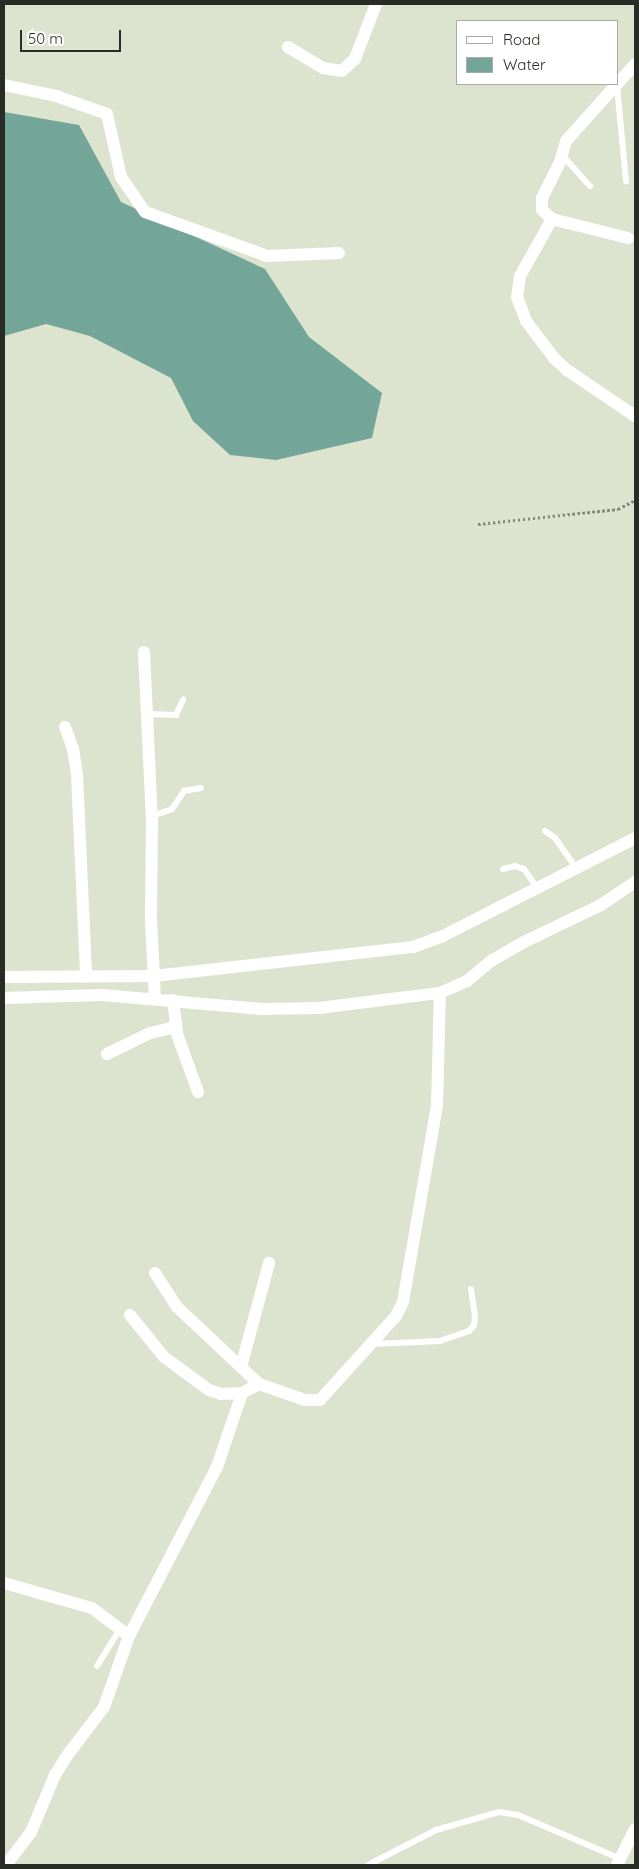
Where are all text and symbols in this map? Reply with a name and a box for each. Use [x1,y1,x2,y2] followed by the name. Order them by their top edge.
[22,20,124,52] scale bar
[456,20,619,85] legend
[28,29,63,48] text: 50 m
[503,30,540,49] text: Road
[503,55,546,74] text: Water

